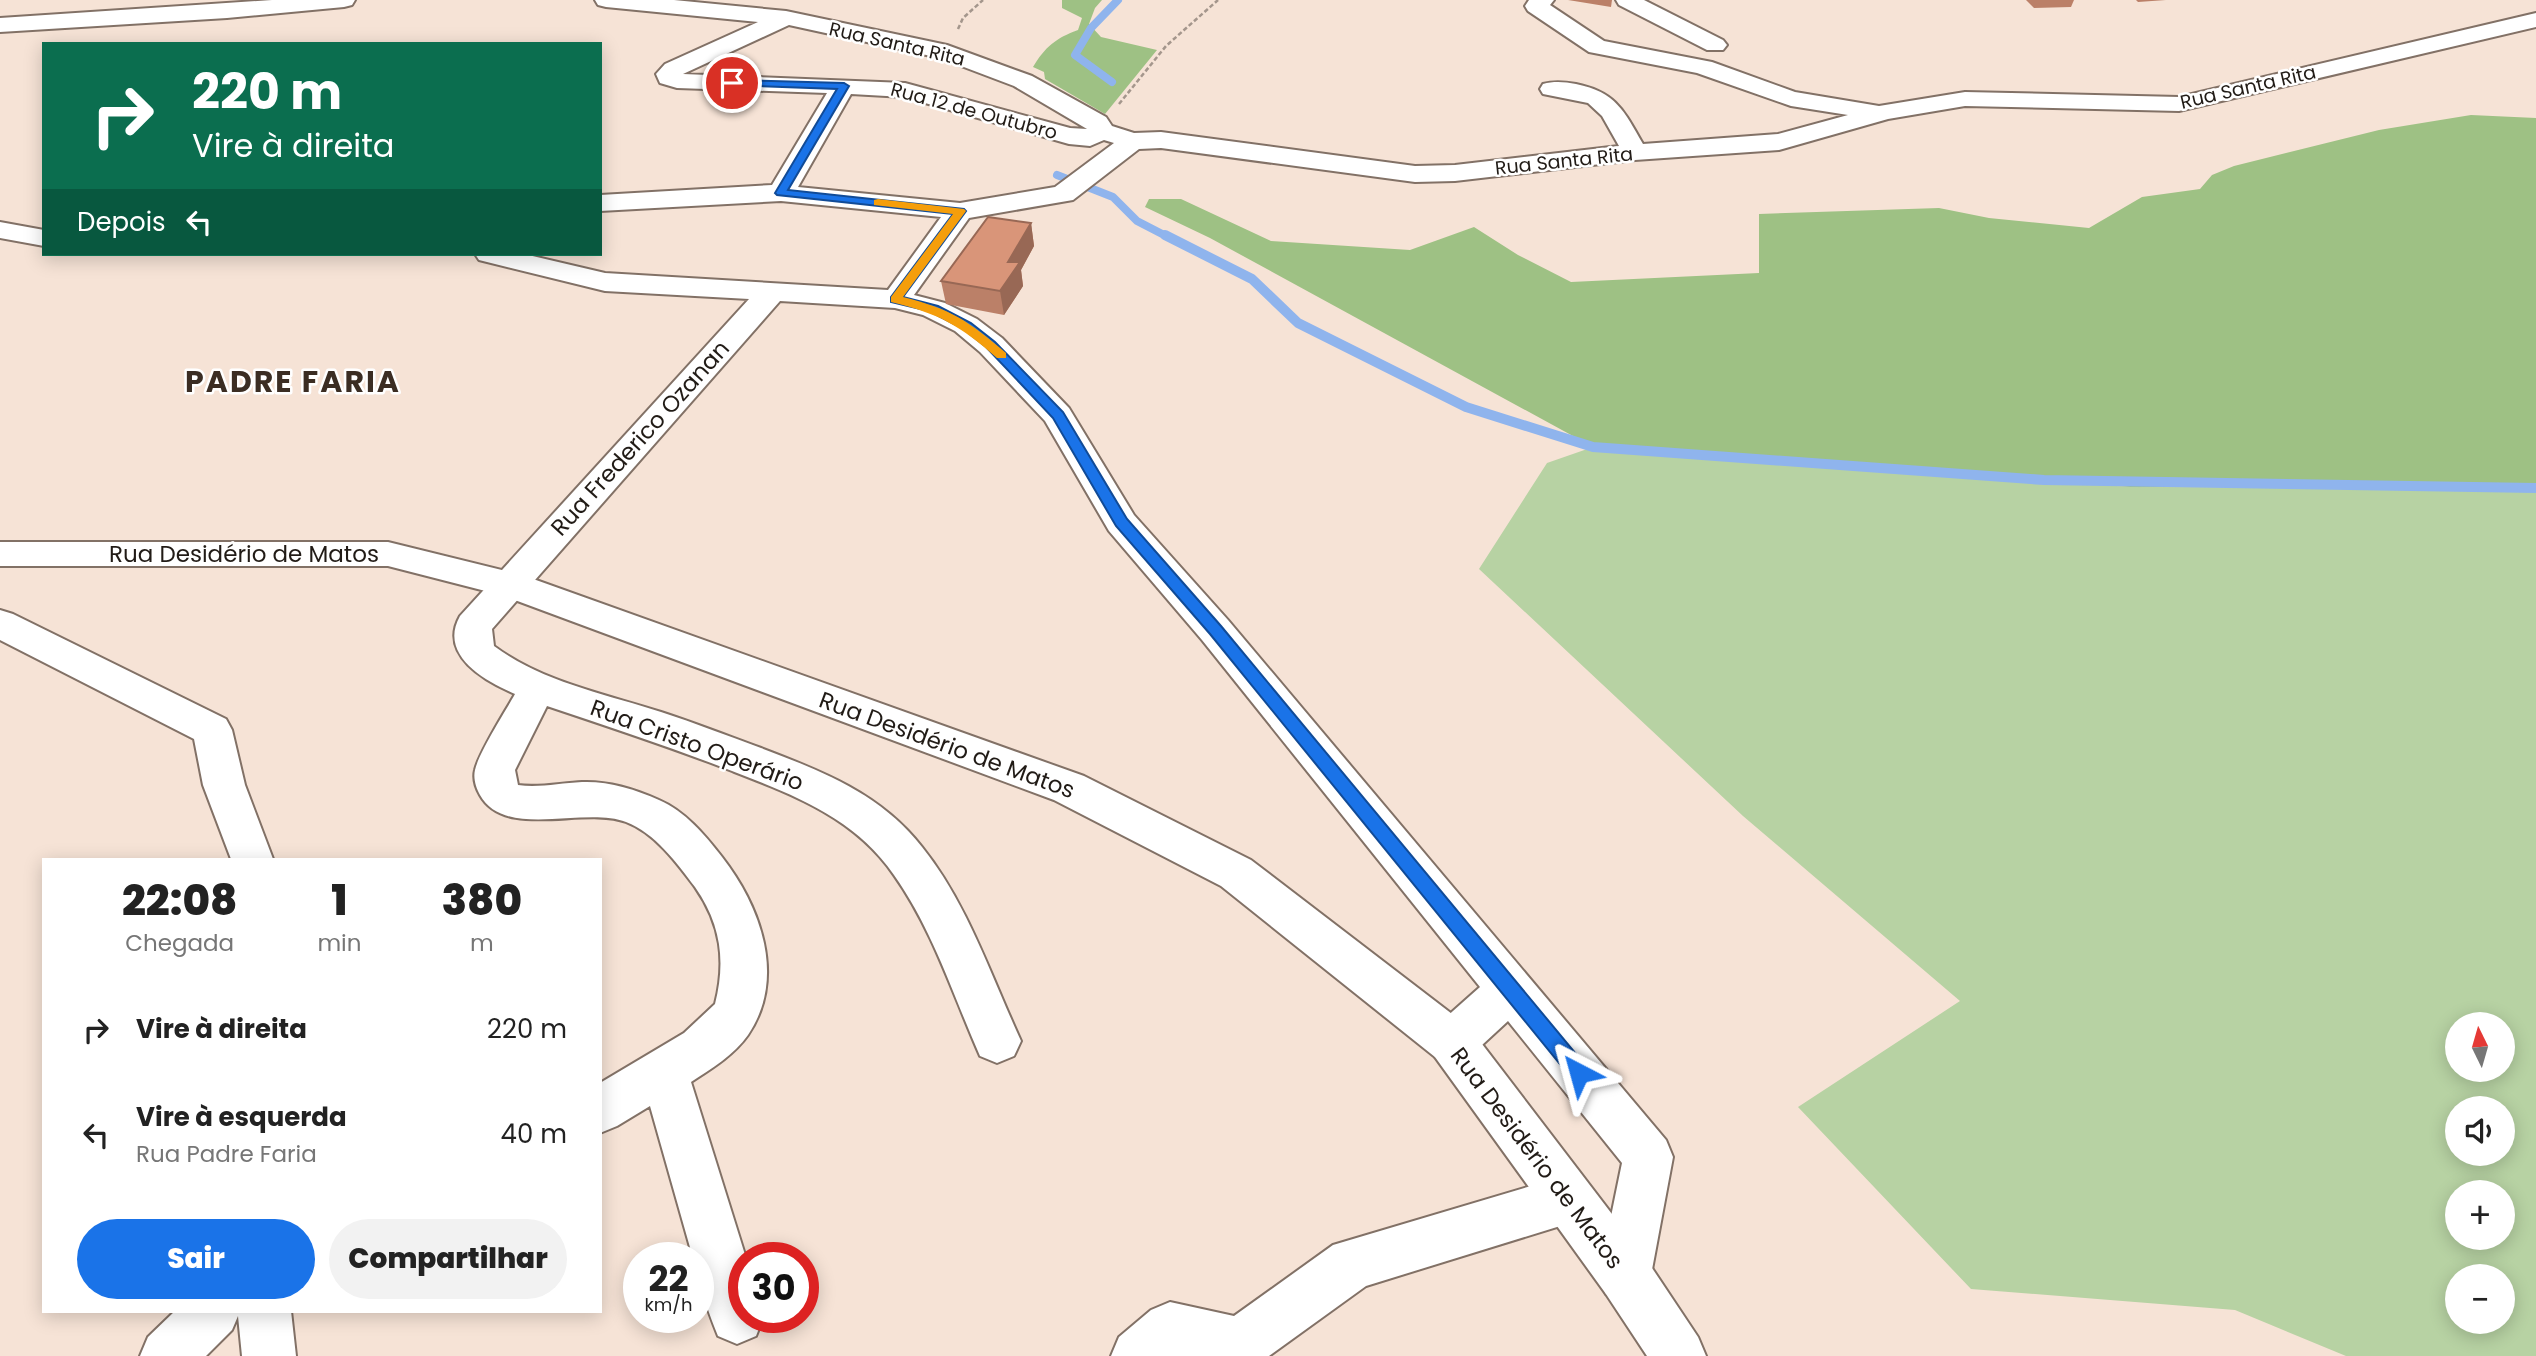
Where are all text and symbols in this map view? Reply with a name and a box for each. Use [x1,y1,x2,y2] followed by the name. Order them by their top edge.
[826,15,968,73] street label: Rua Santa Rita
[702,53,762,113] pin
[192,58,342,126] text: 220 m
[2177,58,2319,116] street label: Rua Santa Rita
[713,64,751,102] icon: arrive
[77,70,168,161] icon: right
[888,76,1060,146] street label: Rua 12 de Outubro
[192,123,394,168] text: Vire à direita
[1494,140,1634,182] street label: Rua Santa Rita
[180,203,218,241] icon: left
[77,204,166,240] text: Depois
[544,333,736,543] street label: Rua Frederico Ozanan
[185,360,401,403] district label: PADRE FARIA
[109,538,379,570] street label: Rua Desidério de Matos
[815,684,1079,806] street label: Rua Desidério de Matos
[586,692,808,798] street label: Rua Cristo Operário
[122,871,237,930] text: 22:08
[331,871,348,930] text: 1
[441,871,522,930] text: 380
[125,927,234,959] text: Chegada
[317,927,361,959] text: min
[470,927,494,959] text: m
[77,1011,115,1049] icon: right
[136,1011,307,1047] text: Vire à direita
[487,1011,567,1047] text: 220 m
[2445,1012,2515,1082] north arrow
[2445,1012,2515,1334] map controls
[1542,1036,1616,1110] position arrow
[1443,1041,1631,1275] street label: Rua Desidério de Matos
[2445,1096,2515,1166] button: sound
[136,1099,347,1135] text: Vire à esquerda
[77,1116,115,1154] icon: left
[501,1116,567,1152] text: 40 m
[136,1138,317,1170] text: Rua Padre Faria
[2445,1180,2515,1250] button: +
[77,1219,315,1299] button: Sair
[329,1219,567,1299] button: Compartilhar
[728,1242,819,1333] speed limit sign: 30
[649,1254,688,1303] text: 22
[2445,1264,2515,1334] button: −
[645,1292,692,1317] text: km/h

